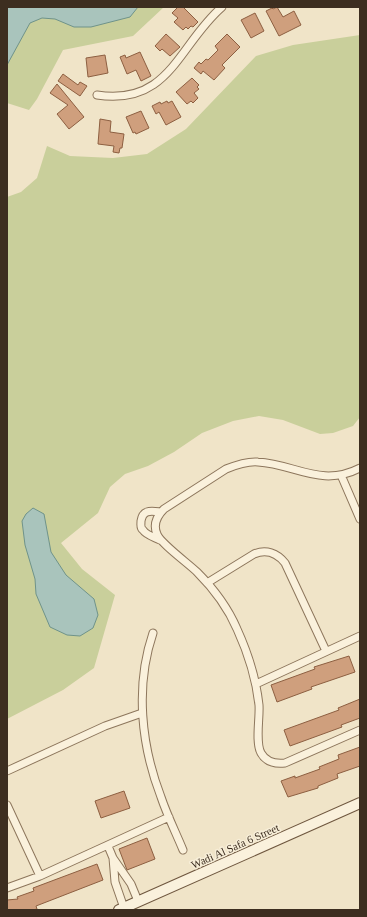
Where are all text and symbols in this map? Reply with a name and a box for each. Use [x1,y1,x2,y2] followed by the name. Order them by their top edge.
[189,821,281,871] street label: Wadi Al Safa 6 Street

